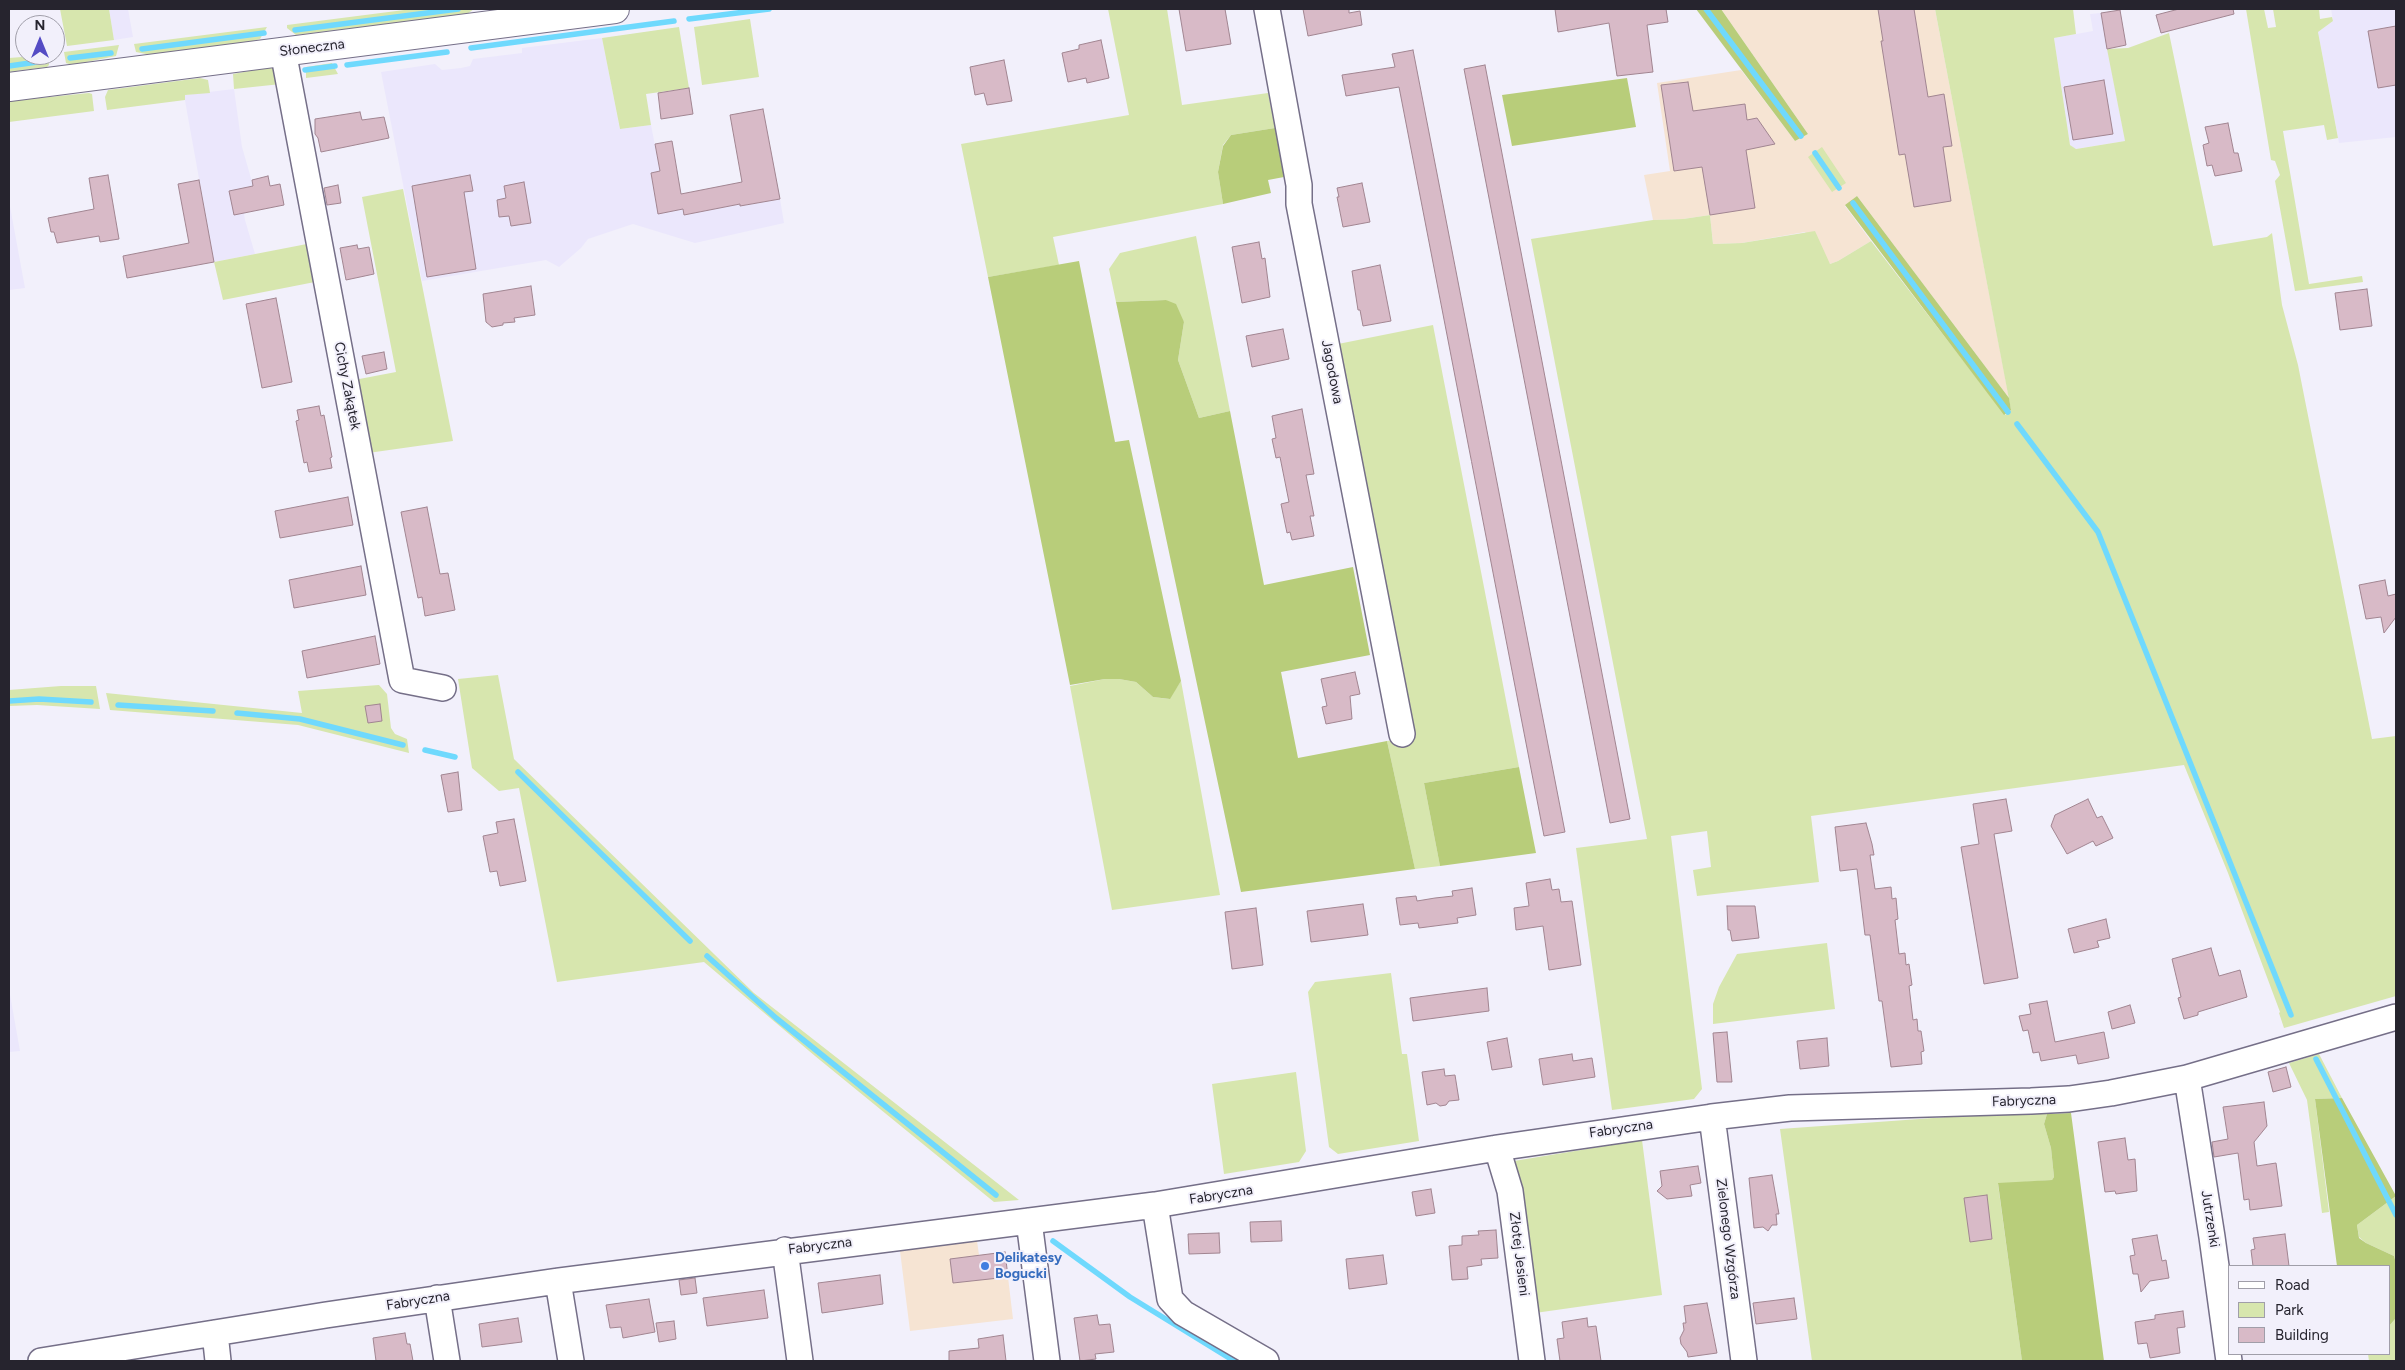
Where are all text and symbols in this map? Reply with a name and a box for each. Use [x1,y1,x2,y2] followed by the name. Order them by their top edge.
[15,15,65,65] north arrow
[35,17,45,34] text: N
[278,36,346,60] street label: Słoneczna
[1318,339,1346,405] street label: Jagodowa
[330,341,364,431] street label: Cichy Zakątek
[1992,1091,2056,1111] street label: Fabryczna
[1588,1116,1654,1142] street label: Fabryczna
[1712,1178,1744,1300] street label: Zielonego Wzgórza
[1188,1182,1254,1208] street label: Fabryczna
[2197,1189,2223,1249] street label: Jutrzenki
[1506,1211,1532,1297] street label: Złotej Jesieni
[787,1234,853,1258] street label: Fabryczna
[995,1250,1062,1282] place label: Delikatesy Bogucki
[979,1260,991,1272] marker: Delikatesy Bogucki
[2228,1265,2390,1355] legend
[2275,1276,2310,1294] text: Road
[385,1288,451,1314] street label: Fabryczna
[2275,1301,2304,1319] text: Park
[2275,1326,2329,1344] text: Building

